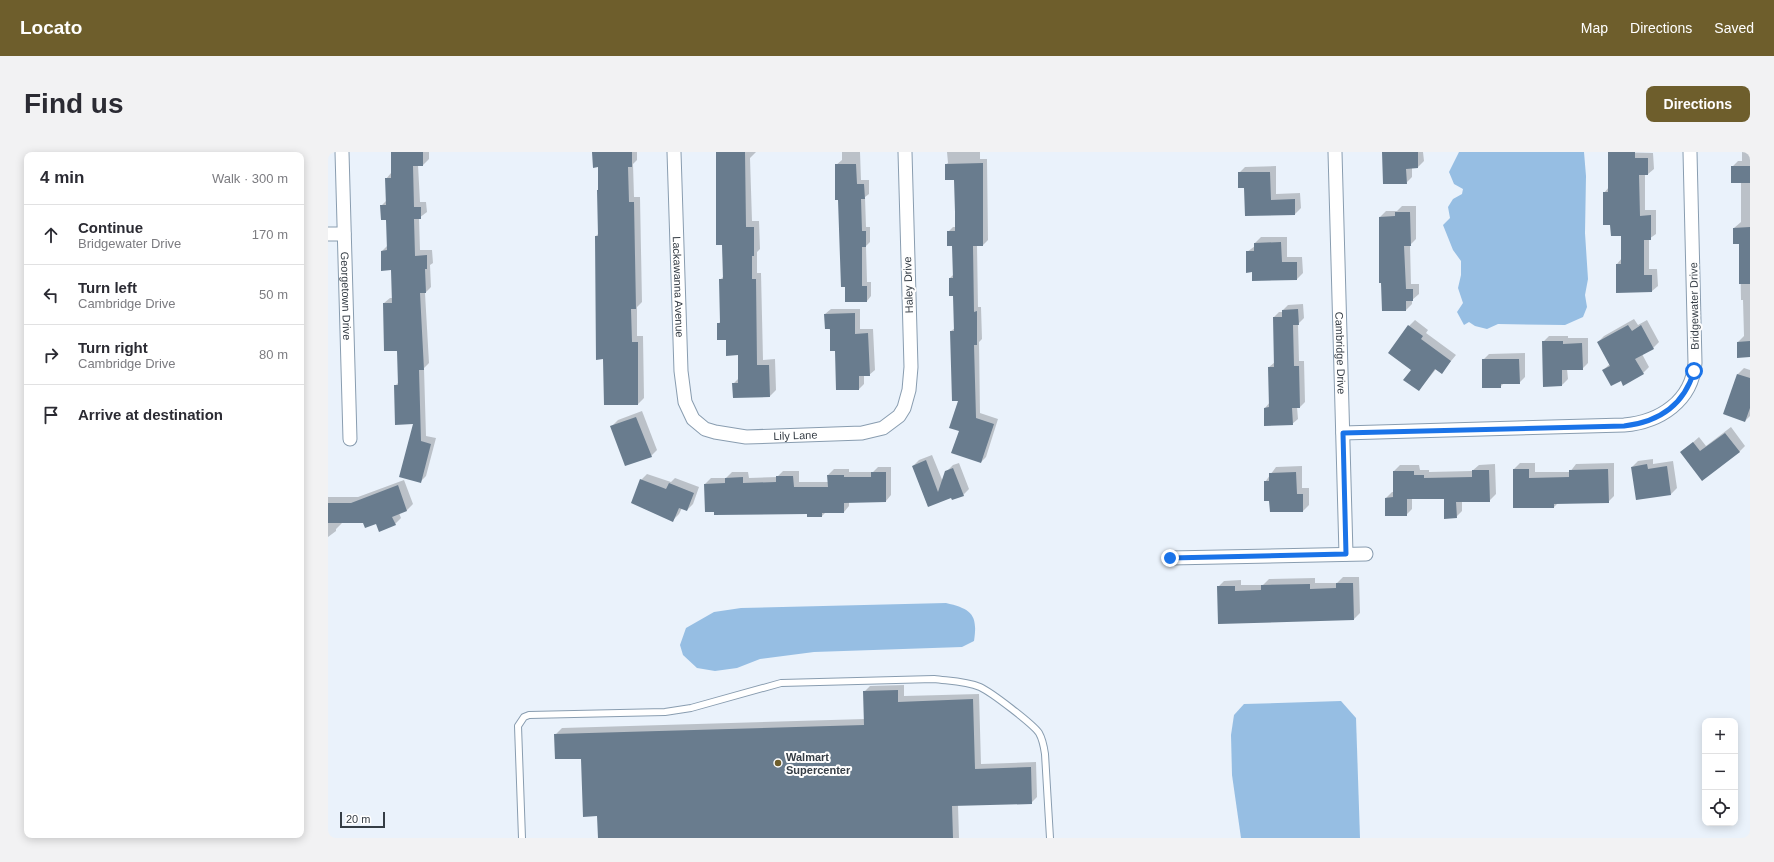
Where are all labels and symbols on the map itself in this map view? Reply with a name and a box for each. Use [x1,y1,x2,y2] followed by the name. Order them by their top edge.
[671,236,686,338] street label: Lackawanna Avenue
[339,251,353,340] street label: Georgetown Drive
[901,256,915,314] street label: Haley Drive
[1687,262,1701,350] street label: Bridgewater Drive
[1333,311,1348,394] street label: Cambridge Drive
[1685,362,1703,380] route start
[773,429,818,442] street label: Lily Lane
[1161,549,1179,567] route end
[786,751,851,776] place label: Walmart Supercenter
[773,758,783,768] marker: Walmart Supercenter
[340,810,385,829] scale bar

